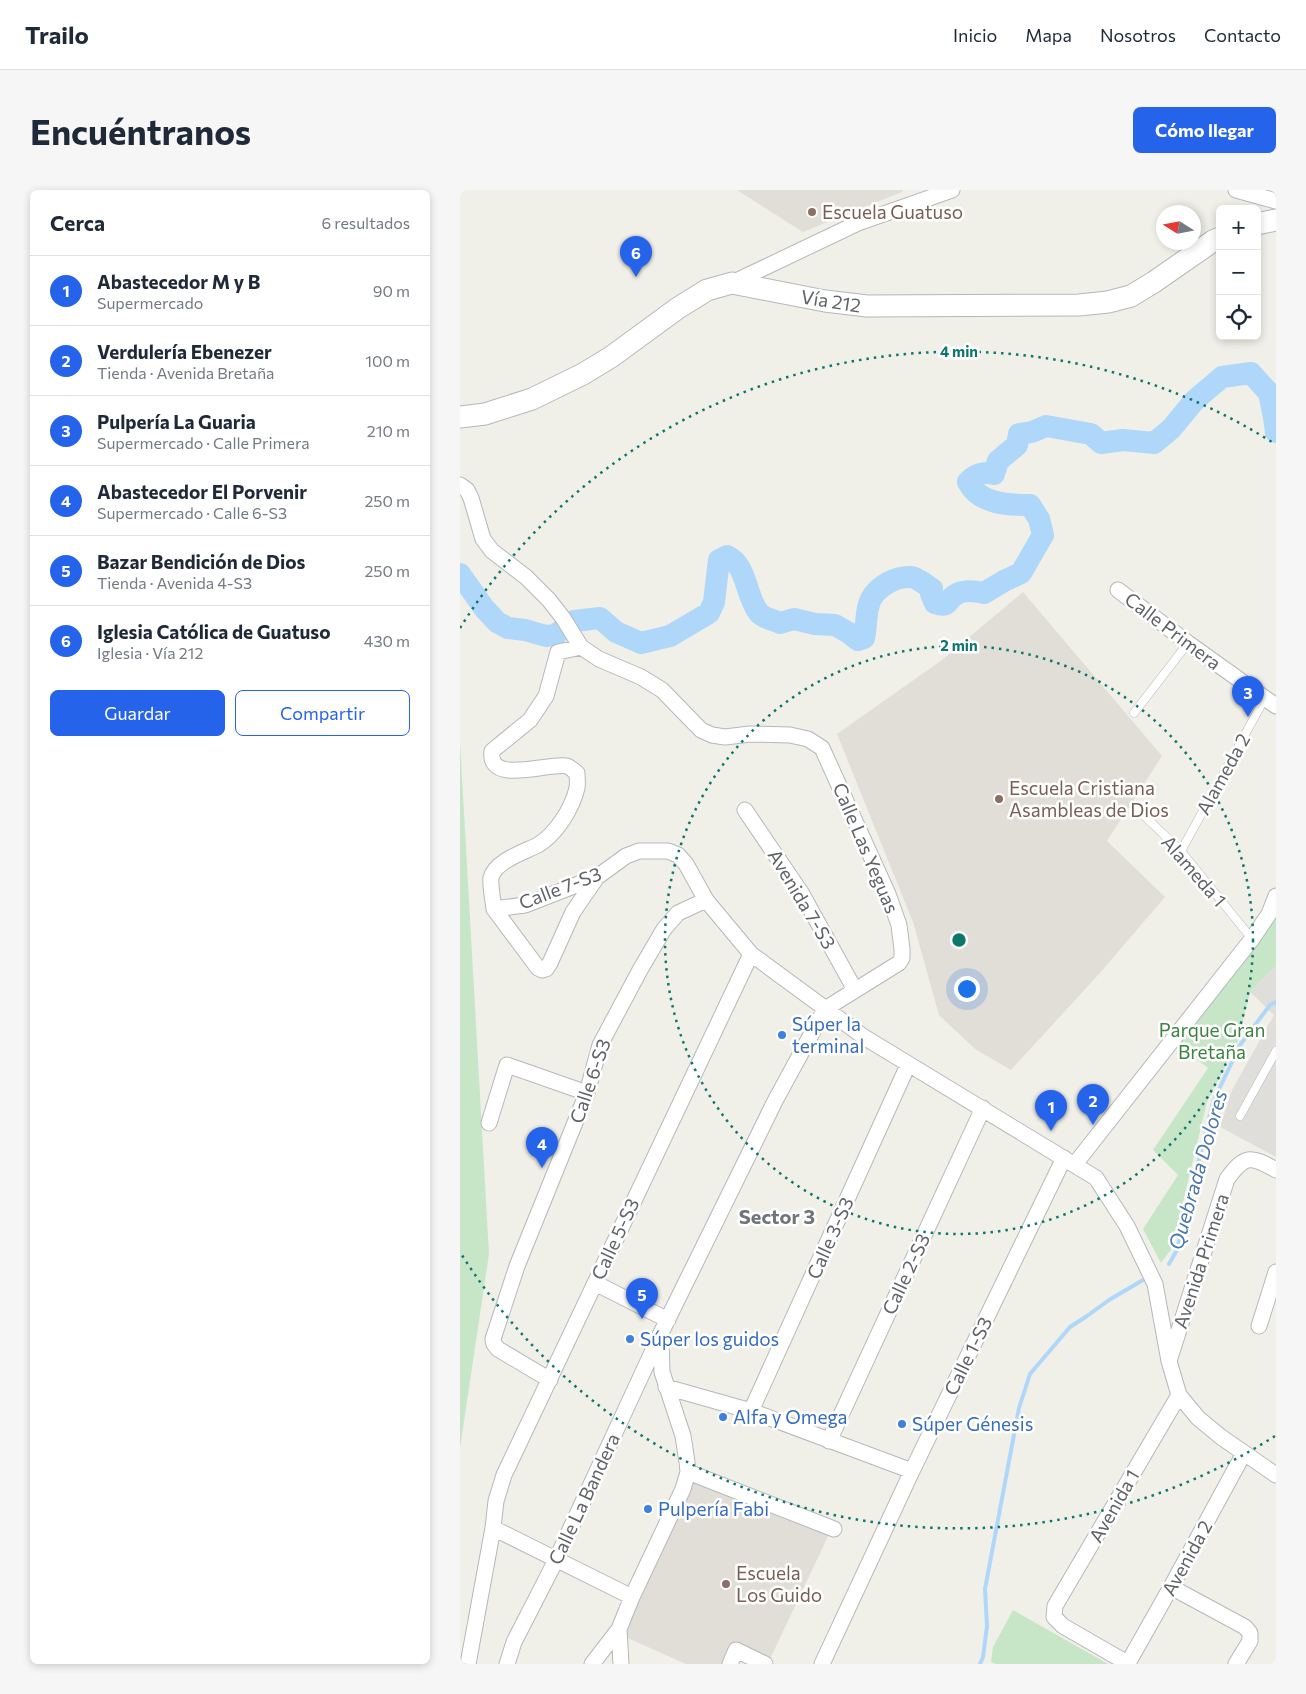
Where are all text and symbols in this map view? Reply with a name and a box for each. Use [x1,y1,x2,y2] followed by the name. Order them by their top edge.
[25,20,89,49] text: Trailo
[953,24,997,46] text: Inicio
[1025,24,1072,46] text: Mapa
[1100,24,1176,46] text: Nosotros
[1204,24,1281,46] text: Contacto
[1133,107,1276,153] button: Cómo llegar
[30,109,251,152] text: Encuéntranos
[822,200,963,223] place label: Escuela Guatuso
[1156,205,1201,250] north arrow
[1216,205,1261,340] map controls
[1216,205,1261,250] button: +
[806,206,818,218] marker: Escuela Guatuso
[50,210,105,235] text: Cerca
[322,213,410,232] text: 6 resultados
[620,236,652,277] pin: 6
[1216,250,1261,295] button: −
[97,270,260,293] text: Abastecedor M y B
[62,281,70,300] text: 1
[373,281,410,300] text: 90 m
[799,284,863,317] street label: Vía 212
[97,293,203,312] text: Supermercado
[1216,295,1261,340] button: locate
[97,340,272,363] text: Verdulería Ebenezer
[940,342,978,360] text: 4 min
[61,351,71,370] text: 2
[365,351,410,370] text: 100 m
[97,363,274,382] text: Tienda · Avenida Bretaña
[97,410,256,433] text: Pulpería La Guaria
[61,421,71,440] text: 3
[367,421,410,440] text: 210 m
[97,433,310,452] text: Supermercado · Calle Primera
[97,480,307,503] text: Abastecedor El Porvenir
[61,491,71,510] text: 4
[364,491,410,510] text: 250 m
[97,503,287,522] text: Supermercado · Calle 6-S3
[97,550,305,573] text: Bazar Bendición de Dios
[61,561,71,580] text: 5
[364,561,410,580] text: 250 m
[97,573,252,592] text: Tienda · Avenida 4-S3
[1121,587,1226,674] street label: Calle Primera
[97,620,331,643] text: Iglesia Católica de Guatuso
[61,631,71,650] text: 6
[364,631,410,650] text: 430 m
[940,636,978,654] text: 2 min
[97,643,203,662] text: Iglesia · Vía 212
[1232,676,1264,717] pin: 3
[50,690,225,736] button: Guardar
[235,690,410,736] button: Compartir
[1191,729,1254,818] street label: Alameda 2
[1009,776,1169,821] place label: Escuela Cristiana Asambleas de Dios
[829,779,904,917] street label: Calle Las Yeguas
[993,793,1005,805] marker: Escuela Cristiana Asambleas de Dios
[1157,830,1232,911] street label: Alameda 1
[764,845,841,953] street label: Avenida 7-S3
[515,861,604,914] street label: Calle 7-S3
[950,931,968,949] centre of rings
[954,976,980,1002] your location
[792,1012,864,1057] place label: Súper la terminal
[1159,1018,1265,1063] park label: Parque Gran Bretaña
[776,1029,788,1041] marker: Súper la terminal
[564,1036,615,1126] street label: Calle 6-S3
[1077,1084,1109,1125] pin: 2
[1163,1087,1231,1252] water label: Quebrada Dolores
[1035,1090,1067,1131] pin: 1
[526,1127,558,1168] pin: 4
[1168,1190,1233,1331] street label: Avenida Primera
[801,1193,858,1282] street label: Calle 3-S3
[586,1194,643,1283] street label: Calle 5-S3
[739,1204,815,1228] district label: Sector 3
[877,1230,934,1318] street label: Calle 2-S3
[626,1278,658,1319] pin: 5
[939,1313,996,1399] street label: Calle 1-S3
[640,1327,779,1350] place label: Súper los guidos
[624,1333,636,1345] marker: Súper los guidos
[733,1405,848,1428] place label: Alfa y Omega
[717,1411,729,1423] marker: Alfa y Omega
[912,1412,1033,1435] place label: Súper Génesis
[896,1418,908,1430] marker: Súper Génesis
[543,1430,624,1568] street label: Calle La Bandera
[1084,1465,1144,1546] street label: Avenida 1
[658,1497,769,1520] place label: Pulpería Fabi
[642,1503,654,1515] marker: Pulpería Fabi
[1156,1516,1217,1599] street label: Avenida 2
[736,1561,822,1606] place label: Escuela Los Guido
[720,1578,732,1590] marker: Escuela Los Guido

